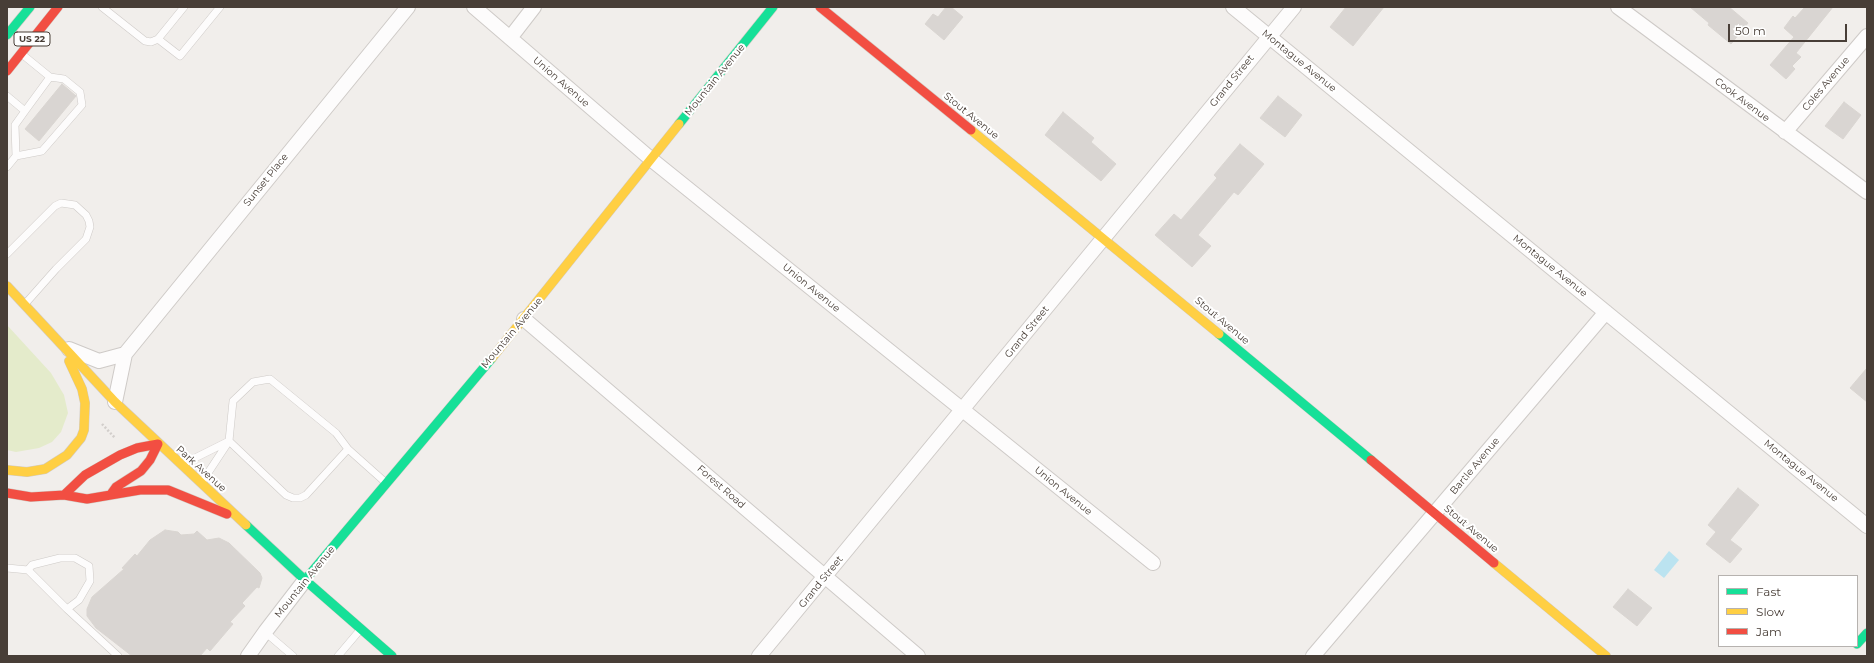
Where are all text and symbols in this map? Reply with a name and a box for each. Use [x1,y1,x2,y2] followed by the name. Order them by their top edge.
[1730,16,1849,42] scale bar
[1735,23,1766,38] text: 50 m
[1259,27,1339,95] street label: Montague Avenue
[14,32,50,46] road number: US 22
[682,42,748,118] street label: Mountain Avenue
[1207,53,1257,109] street label: Grand Street
[530,54,592,110] street label: Union Avenue
[1800,54,1852,114] street label: Coles Avenue
[1712,75,1772,125] street label: Cook Avenue
[941,90,1001,142] street label: Stout Avenue
[241,151,291,209] street label: Sunset Place
[1510,232,1590,300] street label: Montague Avenue
[780,261,842,315] street label: Union Avenue
[479,295,545,371] street label: Mountain Avenue
[1192,295,1252,347] street label: Stout Avenue
[1002,304,1052,360] street label: Grand Street
[1448,435,1502,497] street label: Bartle Avenue
[1761,437,1841,505] street label: Montague Avenue
[174,443,228,495] street label: Park Avenue
[694,463,748,511] street label: Forest Road
[1032,464,1094,518] street label: Union Avenue
[1441,503,1501,555] street label: Stout Avenue
[272,544,338,620] street label: Mountain Avenue
[796,554,846,610] street label: Grand Street
[1718,575,1858,647] legend
[1756,584,1781,599] text: Fast
[1756,604,1785,619] text: Slow
[1756,624,1782,639] text: Jam

